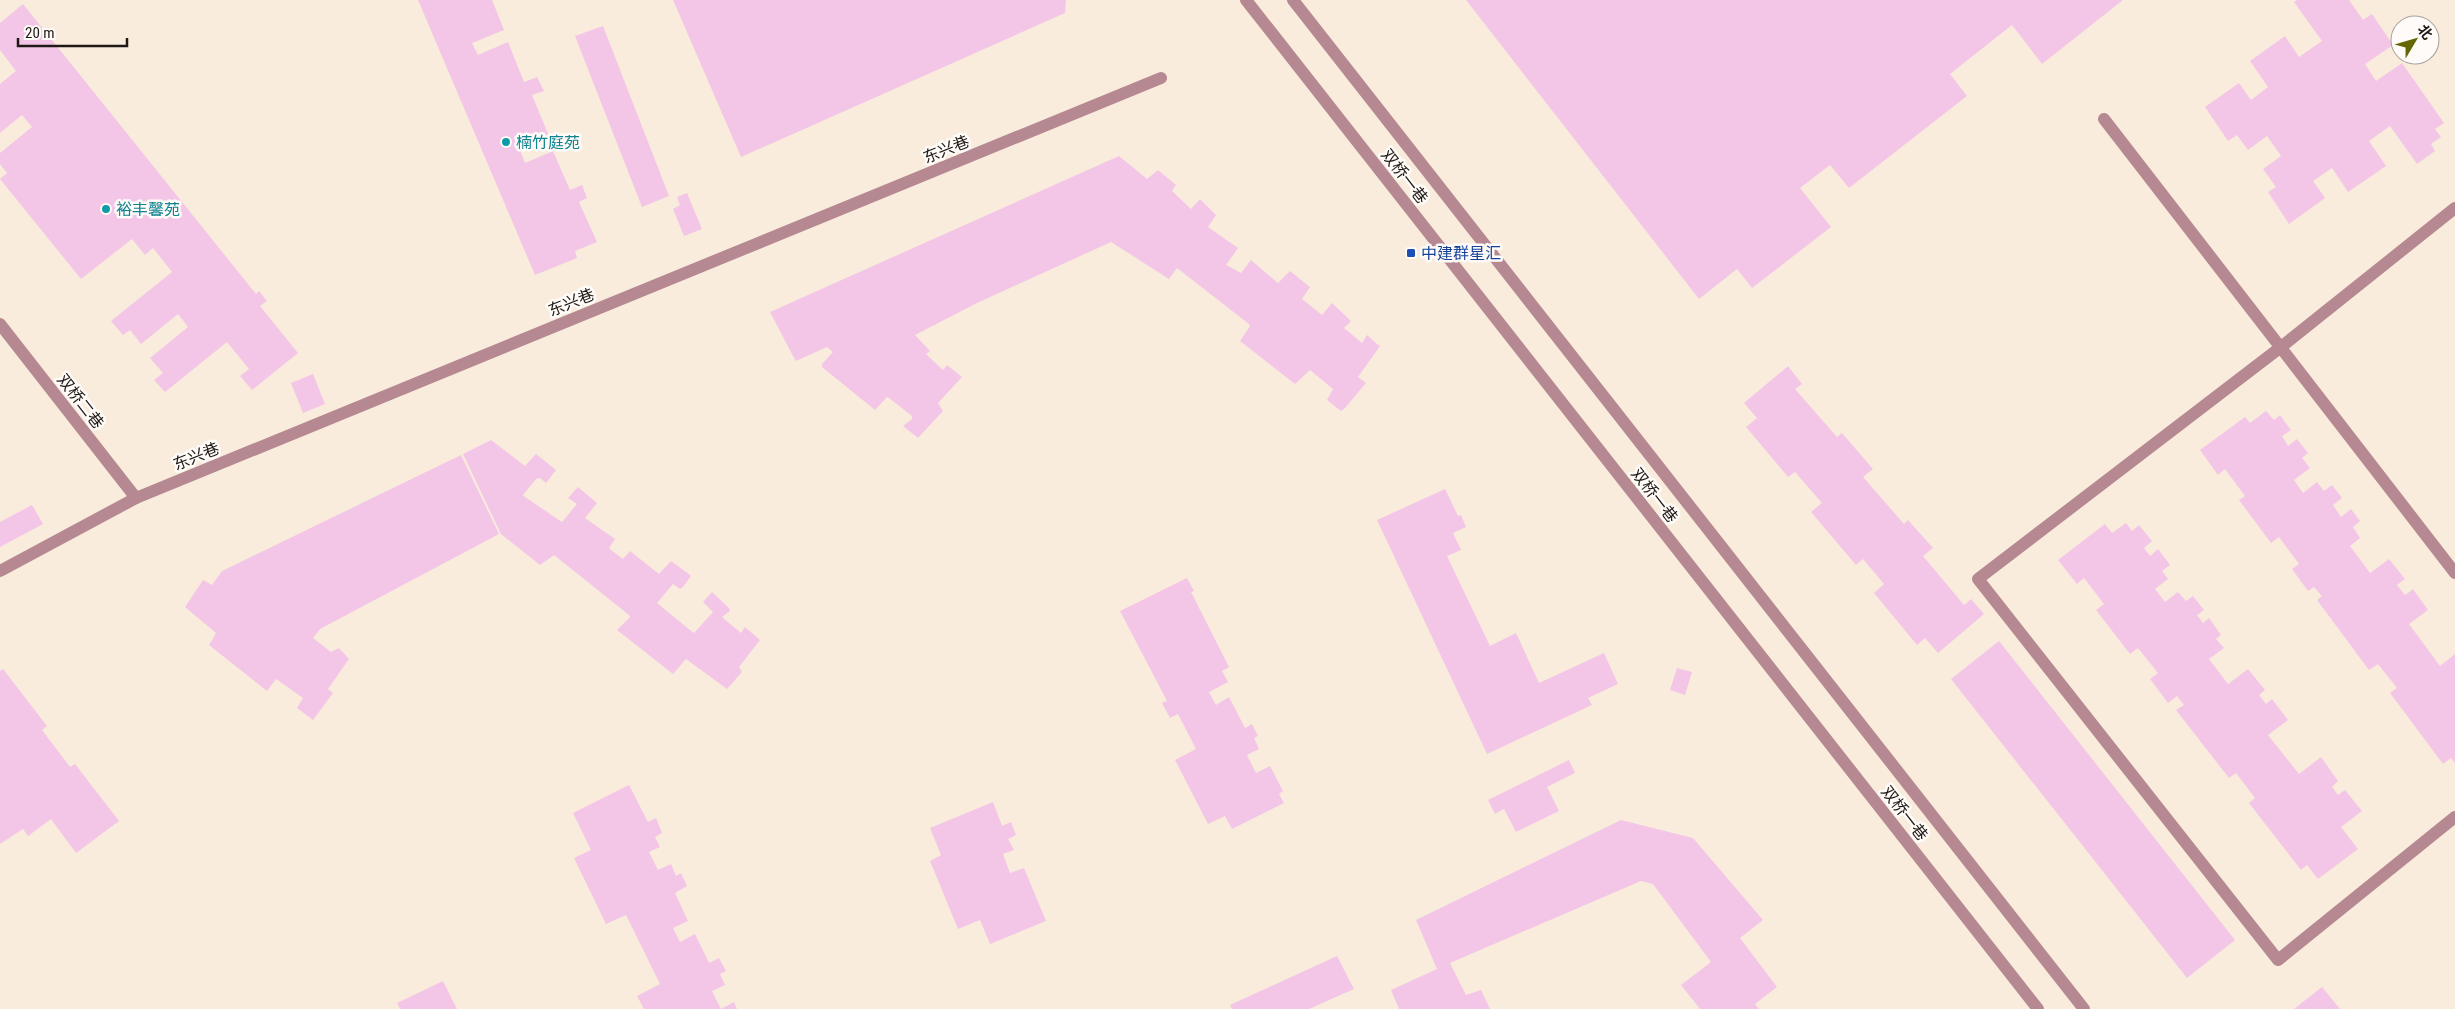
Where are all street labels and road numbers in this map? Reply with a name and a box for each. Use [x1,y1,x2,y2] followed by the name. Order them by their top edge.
[920,132,972,167] street label: 东兴巷
[1377,145,1432,207] street label: 双桥一巷
[545,285,597,320] street label: 东兴巷
[53,370,108,432] street label: 双桥二巷
[170,439,222,474] street label: 东兴巷
[1627,464,1682,526] street label: 双桥一巷
[1877,782,1932,844] street label: 双桥一巷

